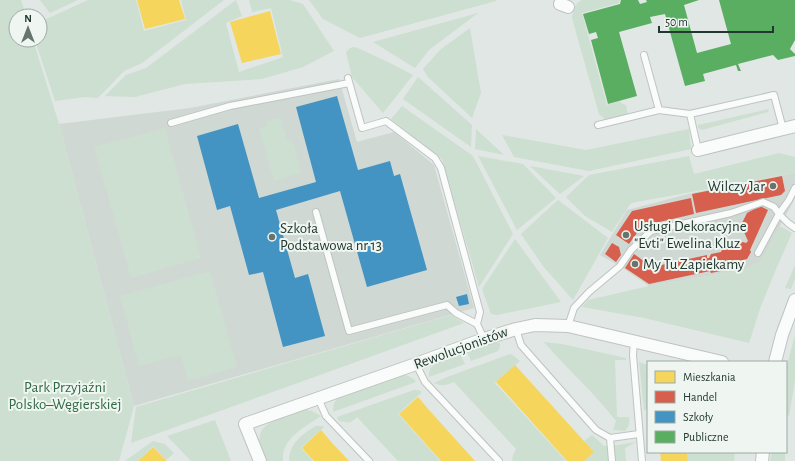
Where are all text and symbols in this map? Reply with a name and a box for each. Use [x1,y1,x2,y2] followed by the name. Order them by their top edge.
[8,8,48,48] north arrow
[659,8,773,34] scale bar
[24,13,32,24] text: N
[665,16,688,28] text: 50 m
[707,179,765,194] place label: Wilczy Jar
[768,181,778,191] marker: Wilczy Jar
[634,219,747,251] place label: Usługi Dekoracyjne "Evti" Ewelina Kluz
[280,221,382,253] place label: Szkoła Podstawowa nr 13
[621,230,631,240] marker: Usługi Dekoracyjne "Evti" Ewelina Kluz
[267,232,277,242] marker: Szkoła Podstawowa nr 13
[643,257,745,272] place label: My Tu Zapiekamy
[630,259,640,269] marker: My Tu Zapiekamy
[412,324,510,372] street label: Rewolucjonistów
[647,361,787,453] legend
[683,371,736,383] text: Mieszkania
[9,380,121,412] park label: Park Przyjaźni Polsko–Węgierskiej
[683,391,717,403] text: Handel
[683,411,713,424] text: Szkoły
[683,431,729,443] text: Publiczne

